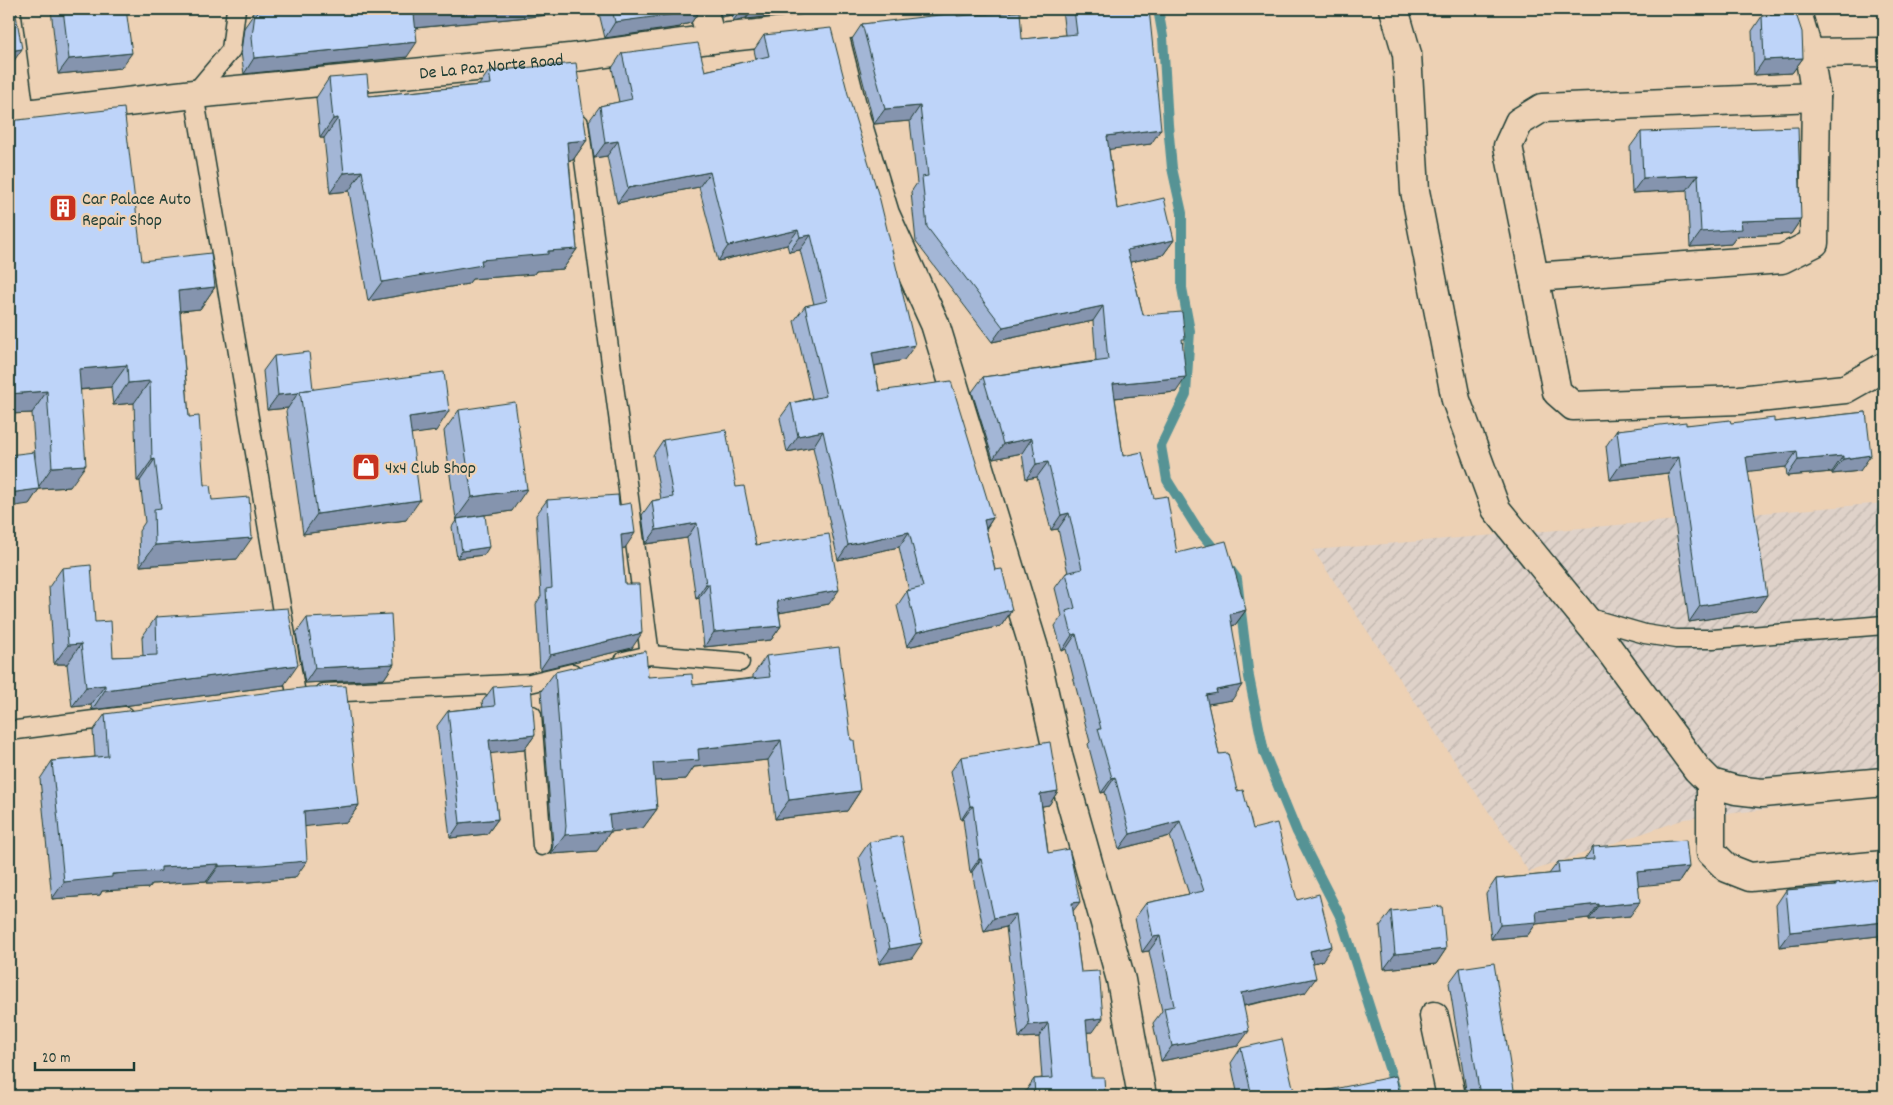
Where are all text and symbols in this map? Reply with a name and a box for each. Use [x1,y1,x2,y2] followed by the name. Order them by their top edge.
[418,49,565,87] street label: De La Paz Norte Road
[82,188,191,234] place label: Car Palace Auto Repair Shop
[48,193,78,223] building icon: Car Palace Auto Repair Shop
[351,452,381,482] shop icon: 4x4 Club Shop
[385,457,476,482] place label: 4x4 Club Shop
[35,1040,134,1072] scale bar
[42,1048,70,1070] text: 20 m

